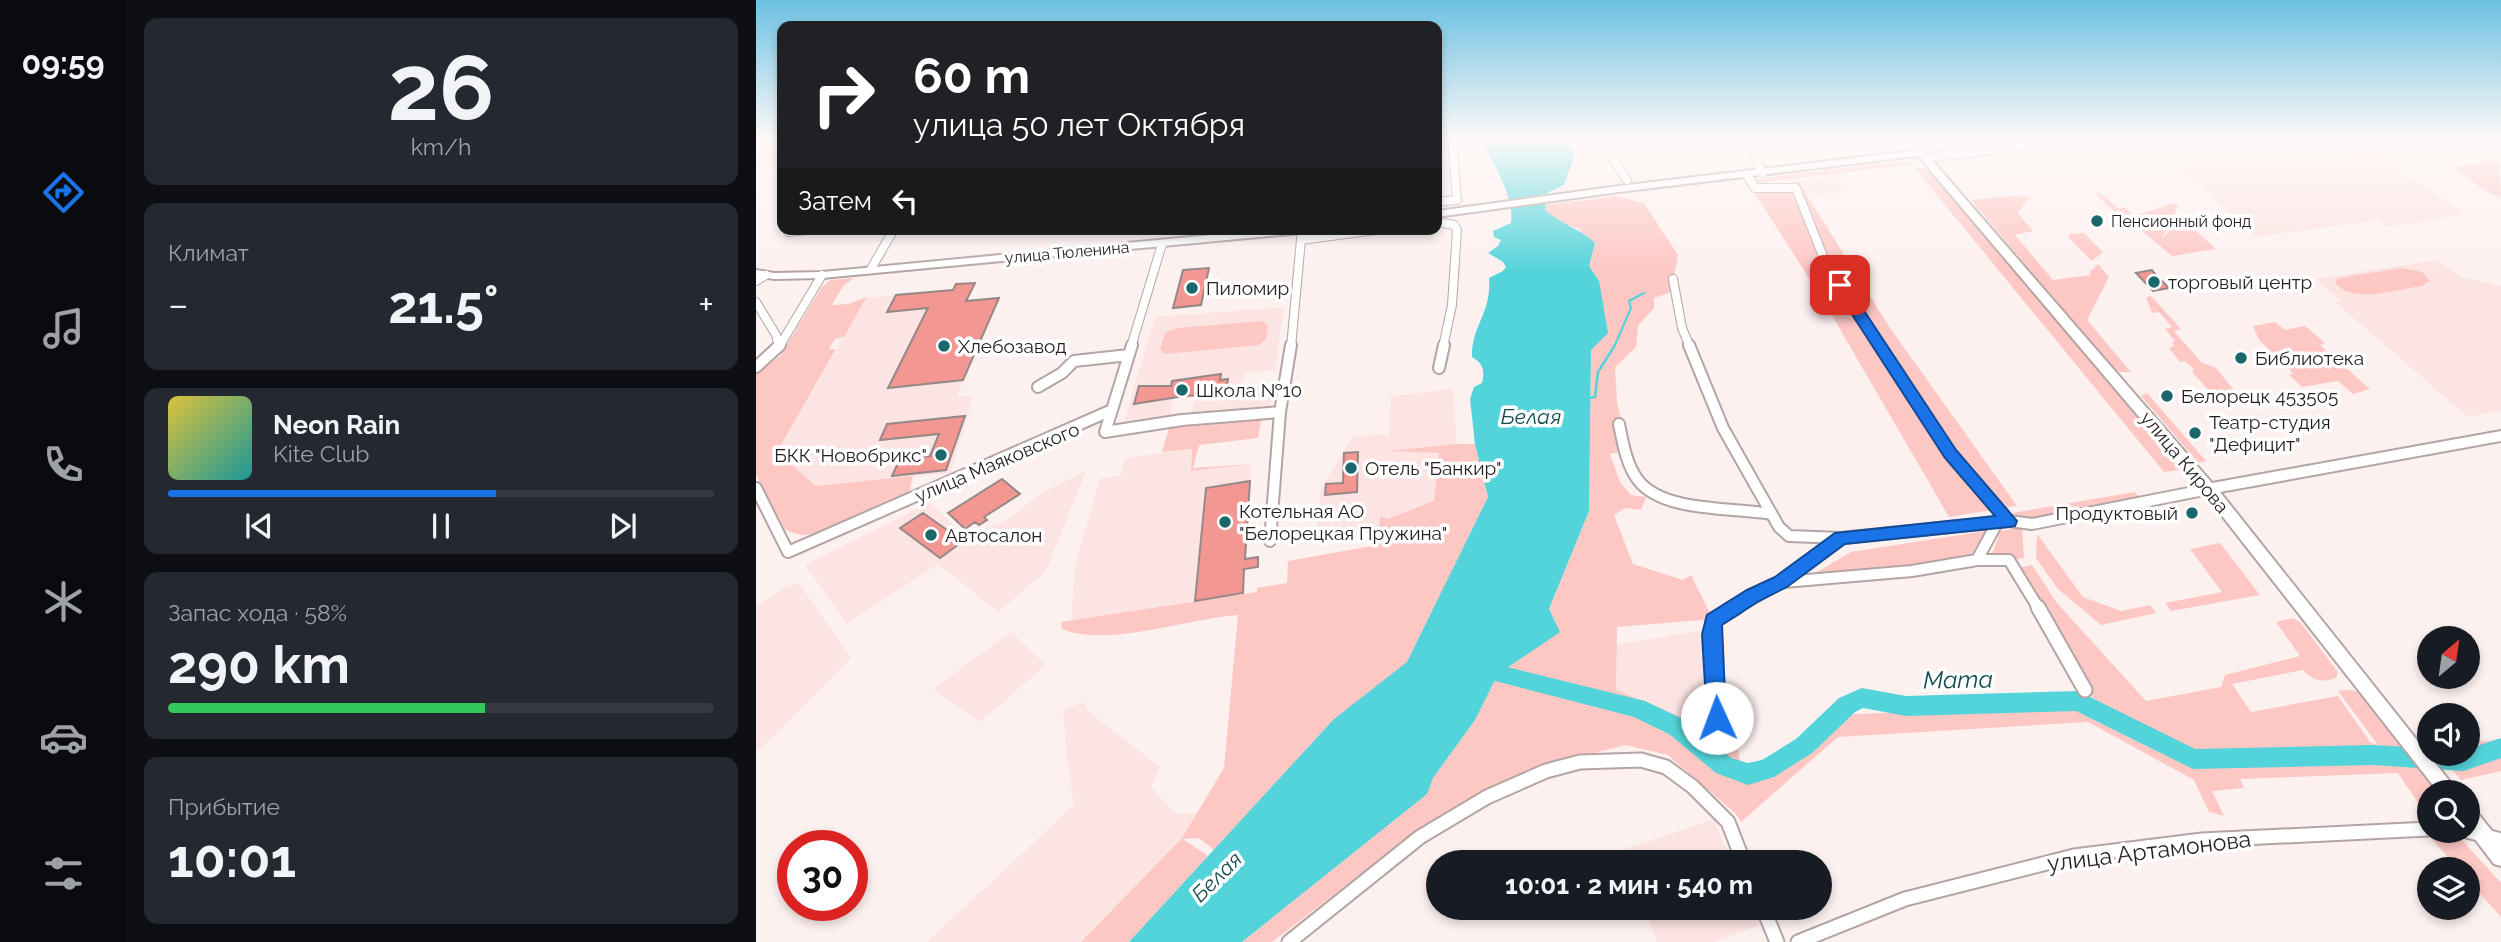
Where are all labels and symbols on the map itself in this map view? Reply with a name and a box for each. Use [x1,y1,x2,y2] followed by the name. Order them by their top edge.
[2111,212,2251,231] place label: Пенсионный фонд
[2089,213,2105,229] marker: Пенсионный фонд
[1004,238,1130,267] street label: улица Тюленина
[1810,255,1870,315] pin
[2168,271,2312,293] place label: торговый центр
[2146,274,2162,290] marker: торговый центр
[1206,277,1289,299] place label: Пиломир
[1184,280,1200,296] marker: Пиломир
[958,335,1066,357] place label: Хлебозавод
[936,338,952,354] marker: Хлебозавод
[2255,347,2364,369] place label: Библиотека
[2233,350,2249,366] marker: Библиотека
[1196,379,1302,401] place label: Школа №10
[1174,382,1190,398] marker: Школа №10
[2181,385,2338,407] place label: Белорецк 453505
[2159,388,2175,404] marker: Белорецк 453505
[1501,404,1561,429] water label: Белая
[2136,407,2234,517] street label: улица Кирова
[2209,411,2331,455] place label: Театр-студия "Дефицит"
[912,417,1082,507] street label: улица Маяковского
[2187,425,2203,441] marker: Театр-студия "Дефицит"
[774,444,927,466] place label: БКК "Новобрикс"
[933,447,949,463] marker: БКК "Новобрикс"
[1365,457,1501,479] place label: Отель "Банкир"
[1343,460,1359,476] marker: Отель "Банкир"
[1239,500,1447,544] place label: Котельная АО "Белорецкая Пружина"
[2056,502,2178,524] place label: Продуктовый
[2184,505,2200,521] marker: Продуктовый
[1217,514,1233,530] marker: Котельная АО "Белорецкая Пружина"
[945,524,1042,546] place label: Автосалон
[923,527,939,543] marker: Автосалон
[2417,626,2480,690] north arrow
[1923,664,1993,695] water label: Мата
[1680,681,1754,755] position arrow
[2045,825,2252,876] street label: улица Артамонова
[777,830,868,921] speed limit sign: 30
[1186,846,1247,907] water label: Белая

